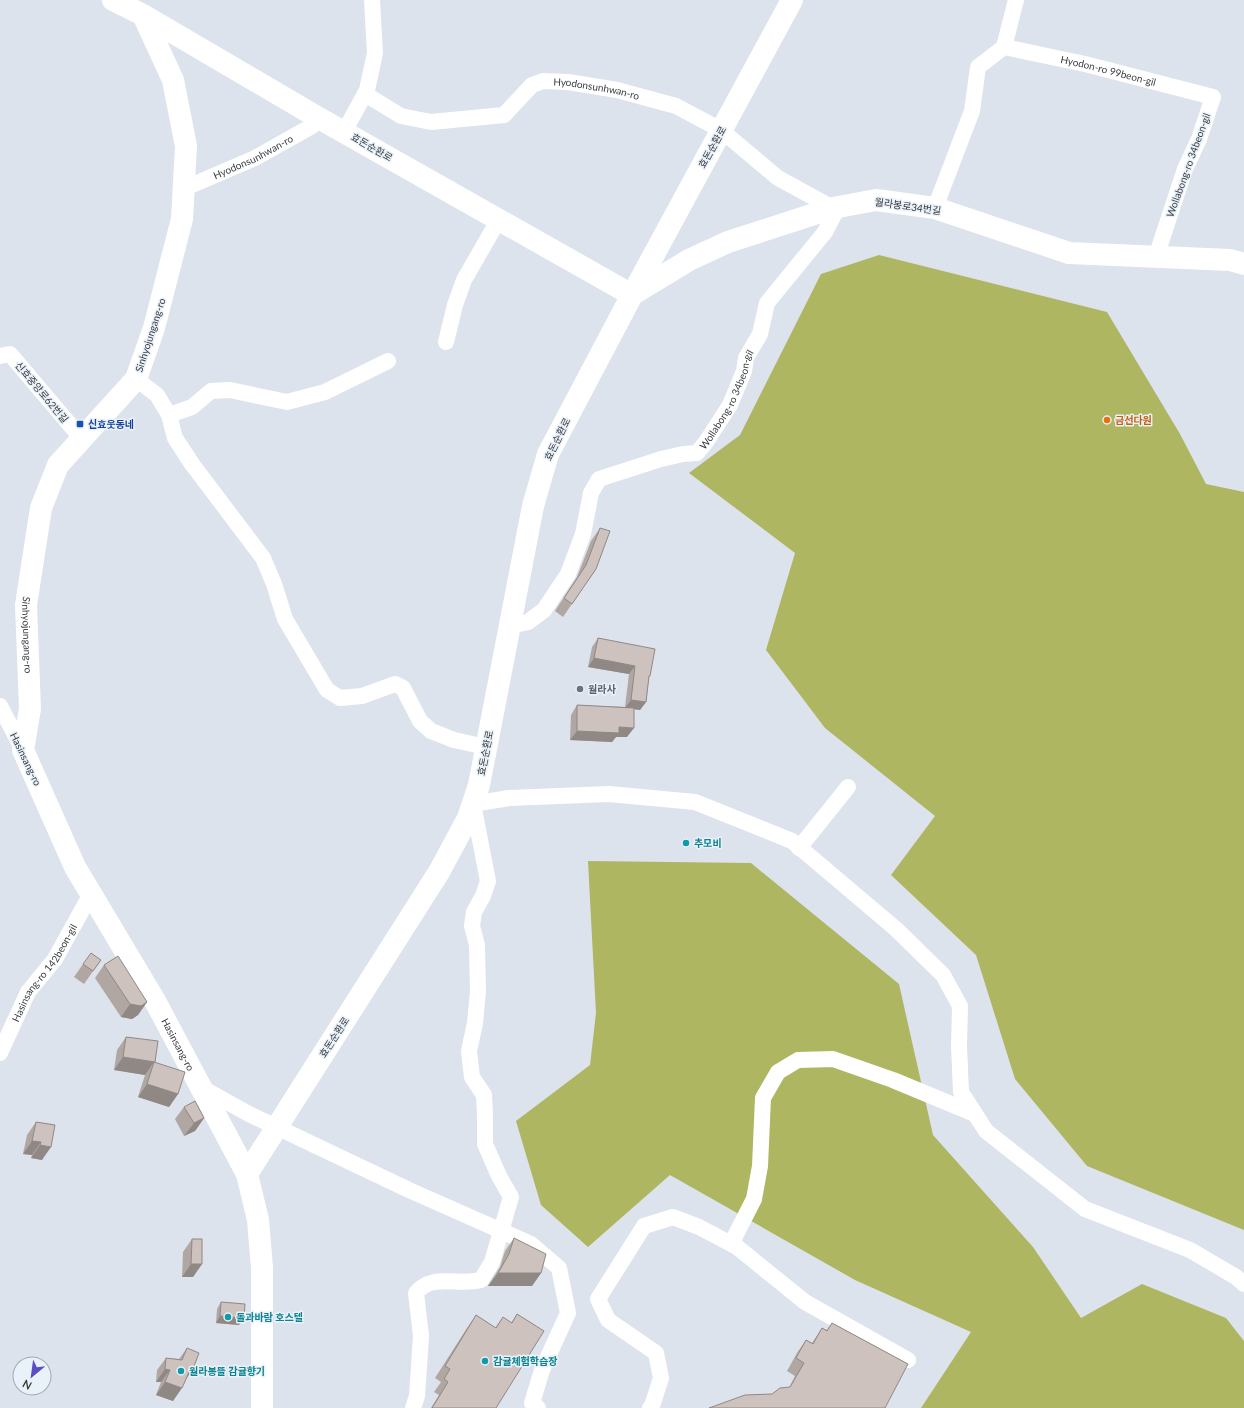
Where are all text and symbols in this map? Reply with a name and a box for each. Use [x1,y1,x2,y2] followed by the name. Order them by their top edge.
[1060,53,1157,88] street label: Hyodon-ro 99beon-gil
[553,75,641,102] street label: Hyodonsunhwan-ro
[1164,111,1212,219] street label: Wollabong-ro 34beon-gil
[696,124,728,170] street label: 효돈순환로
[349,130,395,164] street label: 효돈순환로
[211,132,295,181] street label: Hyodonsunhwan-ro
[874,195,942,217] street label: 월라봉로34번길
[132,296,168,373] street label: Sinhyojungang-ro
[697,347,756,451] street label: Wollabong-ro 34beon-gil
[13,359,71,425] street label: 신효중앙로62번길
[1115,414,1152,426] place label: 금선다원
[1102,415,1112,425] marker: 금선다원
[542,416,572,462] street label: 효돈순환로
[88,418,134,430] place label: 신효웃동네
[75,419,85,429] marker: 신효웃동네
[20,596,35,674] street label: Sinhyojungang-ro
[588,683,616,695] place label: 월라사
[575,684,585,694] marker: 월라사
[475,729,495,777] street label: 효돈순환로
[8,730,44,788] street label: Hasinsang-ro
[694,837,722,849] place label: 추모비
[681,838,691,848] marker: 추모비
[9,922,79,1024] street label: Hasinsang-ro 142beon-gil
[316,1014,352,1060] street label: 효돈순환로
[159,1016,197,1073] street label: Hasinsang-ro
[236,1311,303,1323] place label: 돌과바람 호스텔
[223,1312,233,1322] marker: 돌과바람 호스텔
[493,1355,557,1367] place label: 감귤체험학습장
[12,1356,52,1396] north arrow
[480,1356,490,1366] marker: 감귤체험학습장
[189,1365,265,1377] place label: 월라봉뜰 감귤향기
[176,1366,186,1376] marker: 월라봉뜰 감귤향기
[20,1377,34,1393] text: N

